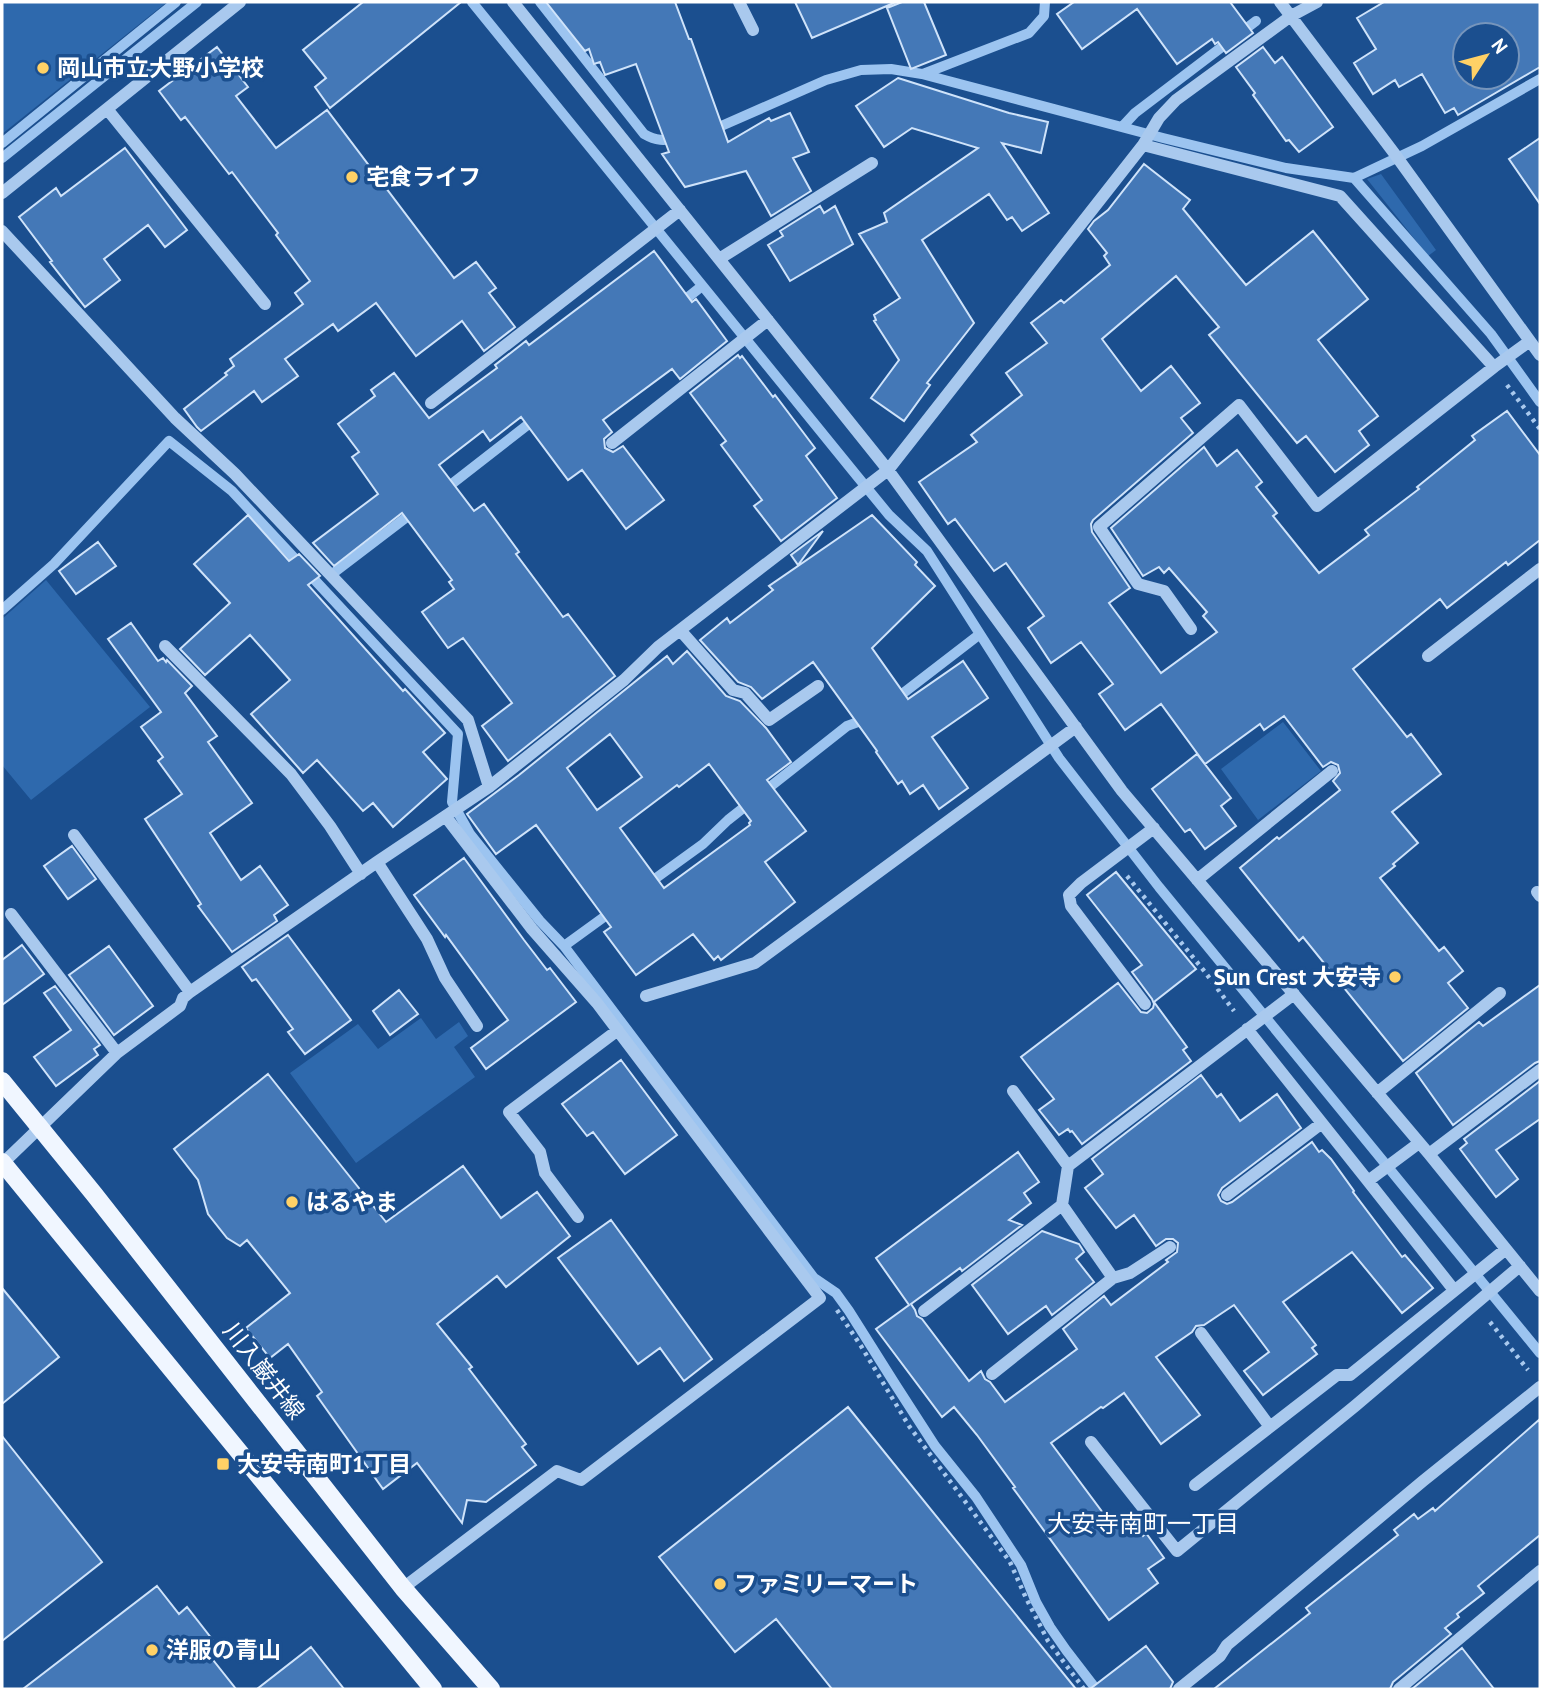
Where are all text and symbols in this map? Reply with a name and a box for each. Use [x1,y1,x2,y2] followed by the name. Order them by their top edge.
[1451,21,1521,91] north arrow
[1486,34,1513,58] text: N
[57,53,264,82] place label: 岡山市立大野小学校
[35,60,51,76] marker: 岡山市立大野小学校
[366,162,481,191] place label: 宅食ライフ
[344,169,360,185] marker: 宅食ライフ
[1213,962,1381,991] place label: Sun Crest 大安寺
[1387,969,1403,985] marker: Sun Crest 大安寺
[306,1187,398,1216] place label: はるやま
[284,1194,300,1210] marker: はるやま
[218,1316,311,1425] street label: 川入巌井線
[237,1449,411,1478] place label: 大安寺南町1丁目
[215,1456,231,1472] marker: 大安寺南町1丁目
[1047,1508,1239,1539] district label: 大安寺南町一丁目
[734,1569,918,1598] place label: ファミリーマート
[712,1576,728,1592] marker: ファミリーマート
[166,1635,281,1664] place label: 洋服の青山
[144,1642,160,1658] marker: 洋服の青山

